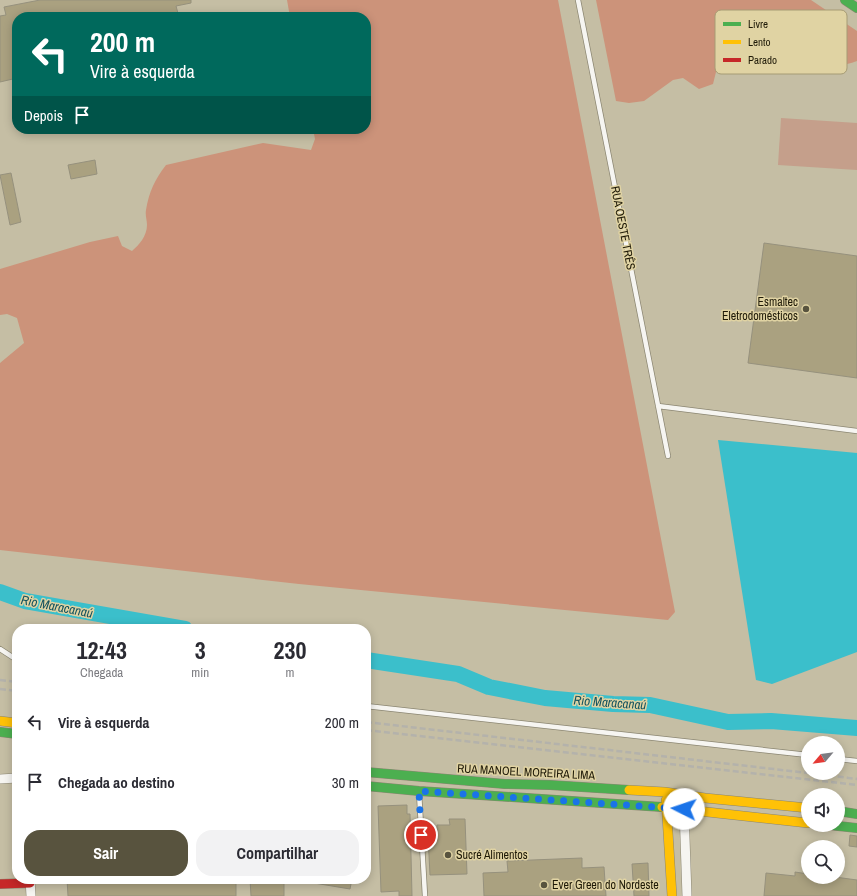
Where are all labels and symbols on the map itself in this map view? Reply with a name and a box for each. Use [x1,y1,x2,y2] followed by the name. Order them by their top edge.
[715,10,847,74] legend
[748,17,768,31] text: Livre
[748,35,771,49] text: Lento
[748,53,777,67] text: Parado
[607,185,639,272] street label: RUA OESTE TRÊS
[722,294,798,324] place label: Esmaltec Eletrodomésticos
[801,304,811,314] marker: Esmaltec Eletrodomésticos
[20,591,94,622] water label: Rio Maracanaú
[573,691,647,714] water label: Rio Maracanaú
[801,736,845,780] north arrow
[457,760,596,784] street label: RUA MANOEL MOREIRA LIMA
[663,788,705,830] position arrow
[404,818,438,852] pin
[456,847,528,863] place label: Sucré Alimentos
[443,850,453,860] marker: Sucré Alimentos
[552,877,659,893] place label: Ever Green do Nordeste
[539,880,549,890] marker: Ever Green do Nordeste

